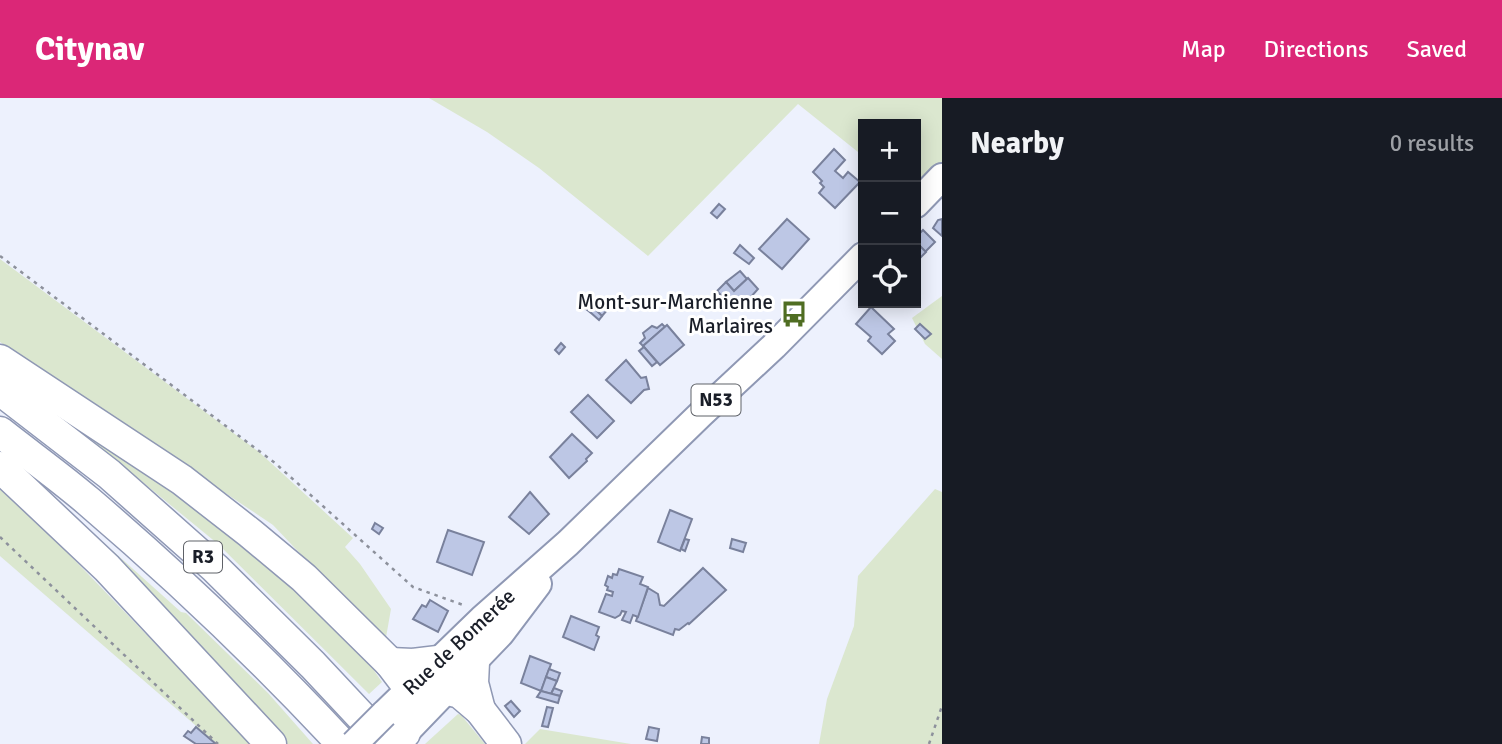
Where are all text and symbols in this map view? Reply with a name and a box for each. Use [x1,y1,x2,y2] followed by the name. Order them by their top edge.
[35,29,144,70] text: Citynav
[1181,34,1226,64] text: Map
[1264,34,1369,64] text: Directions
[1407,34,1467,64] text: Saved
[858,119,921,308] map controls
[858,119,921,182] button: +
[970,125,1064,162] text: Nearby
[1390,129,1474,158] text: 0 results
[858,182,921,245] button: −
[858,245,921,308] button: locate
[577,289,773,339] place label: Mont-sur-Marchienne Marlaires
[779,299,809,329] bus stop icon: Mont-sur-Marchienne Marlaires
[692,384,740,416] road number: N53
[184,542,222,572] road number: R3
[397,583,521,701] street label: Rue de Bomerée

